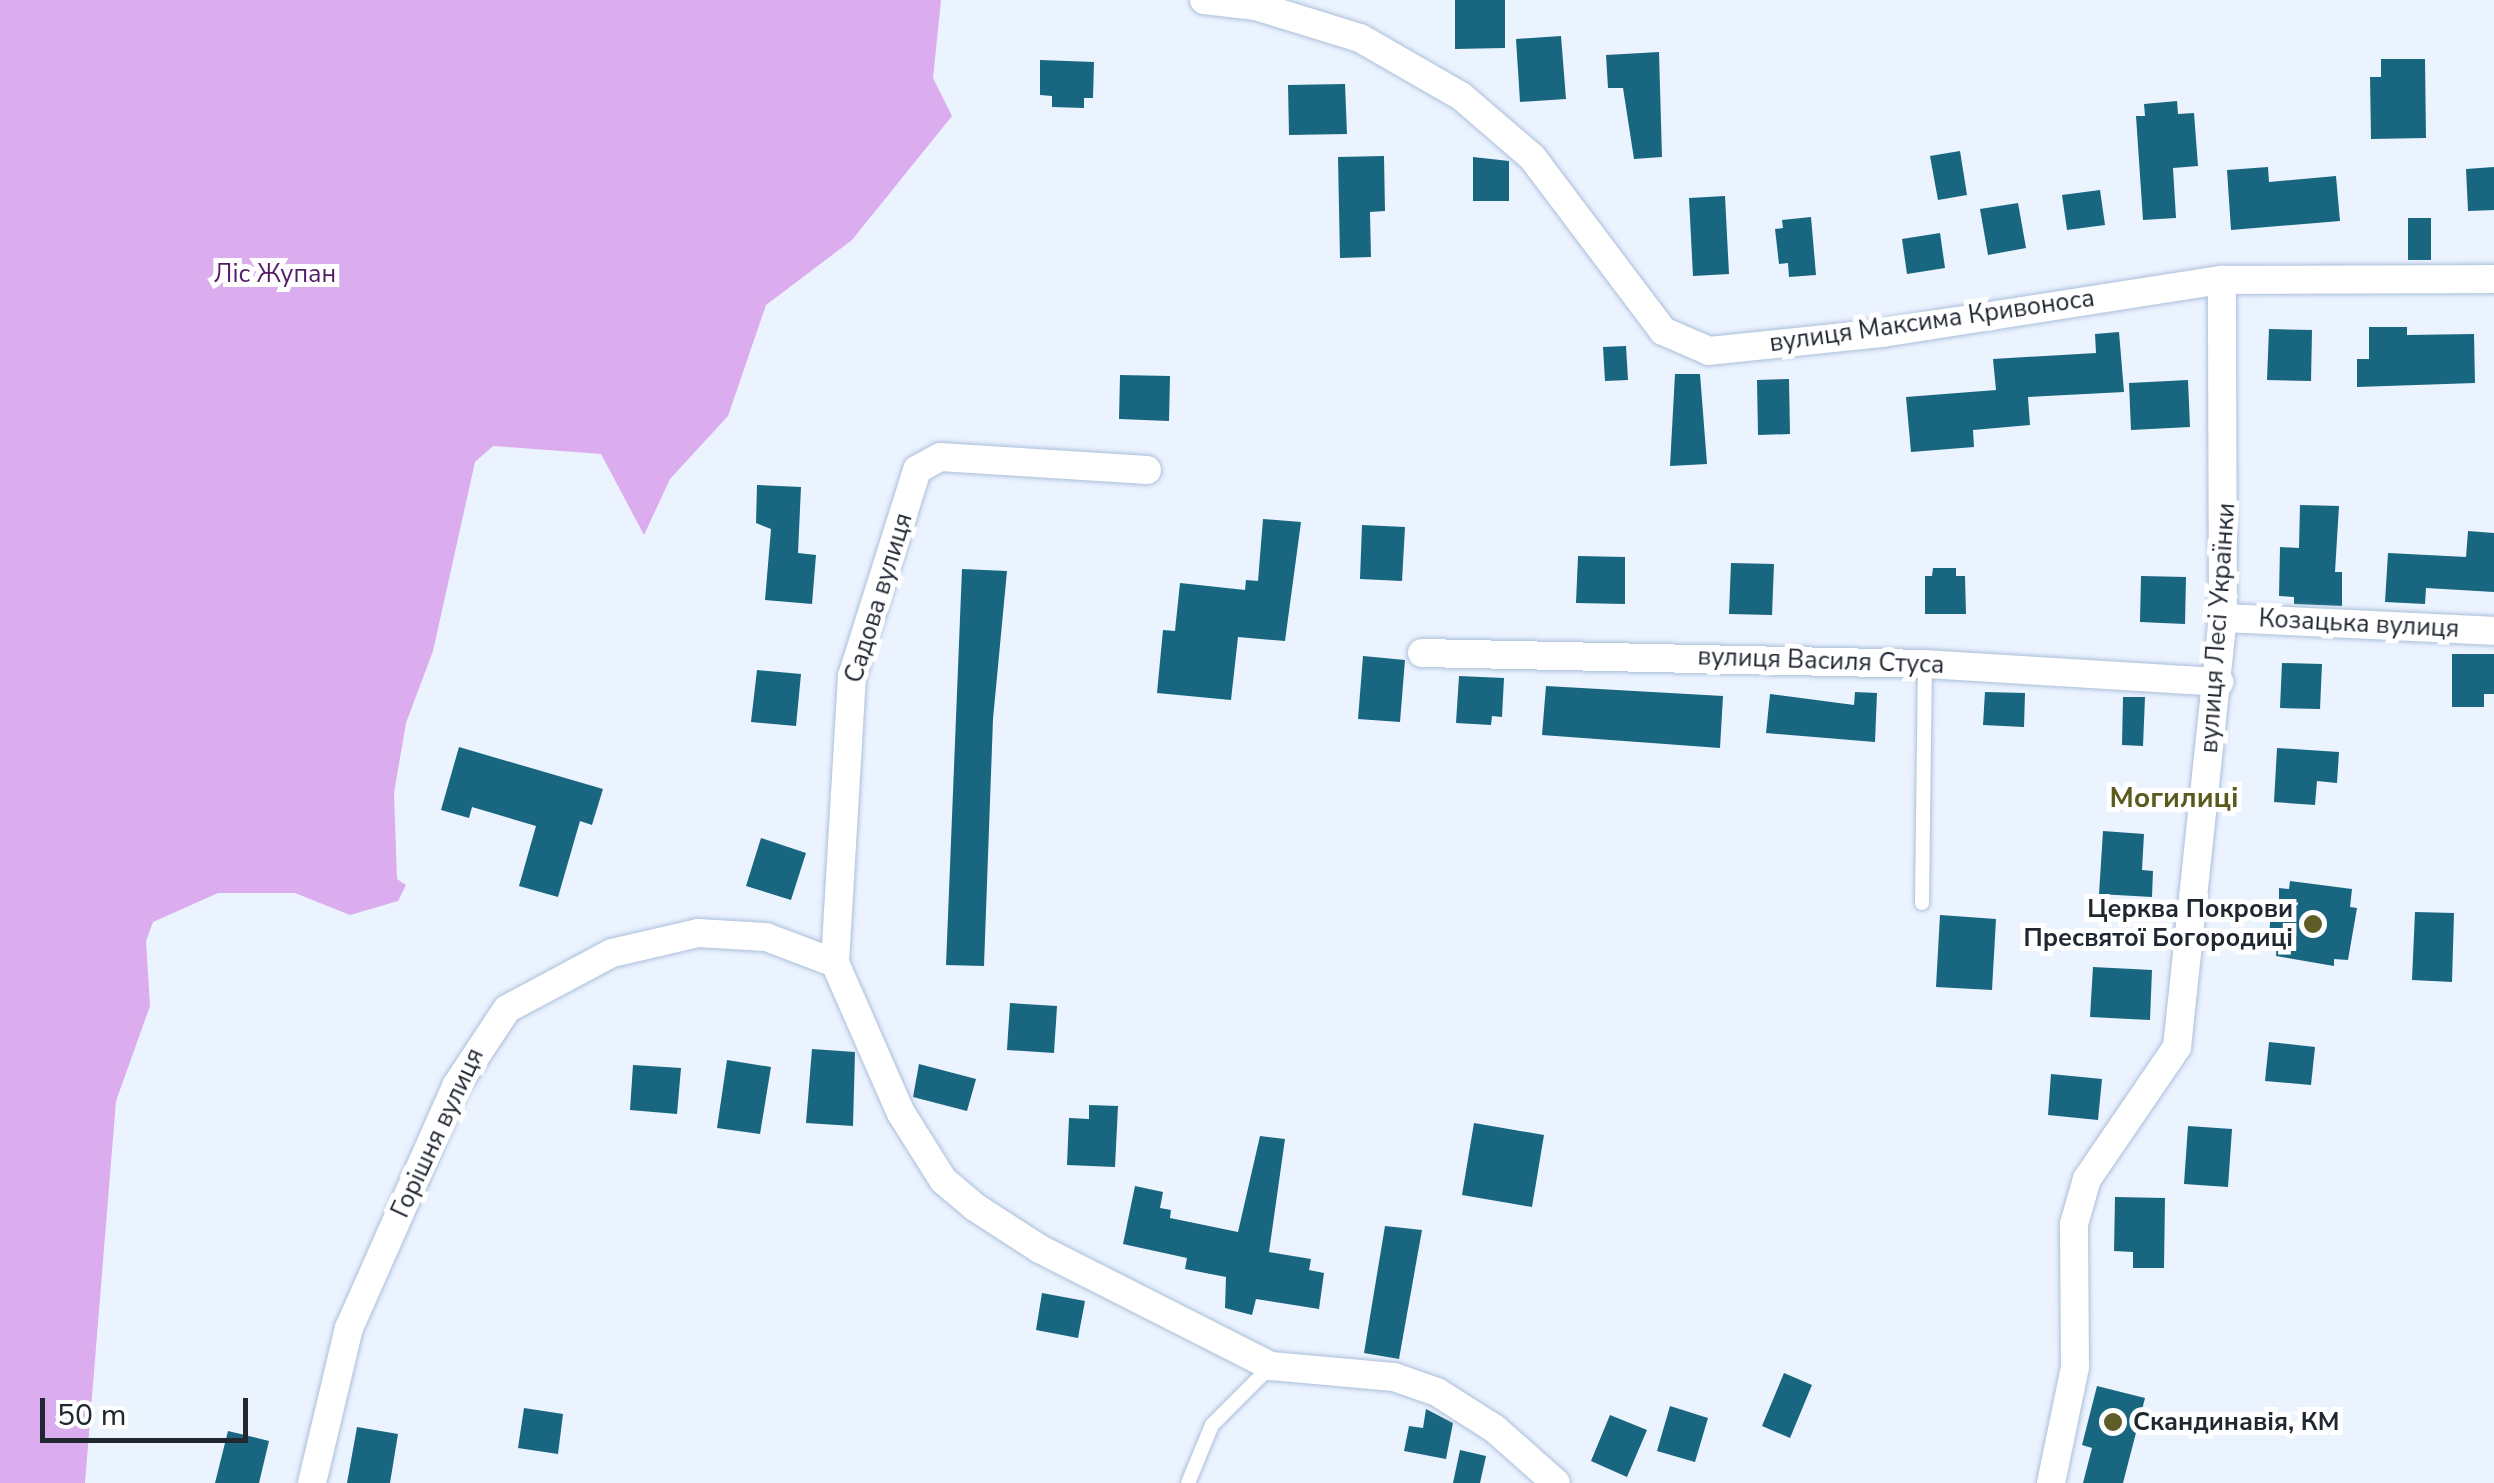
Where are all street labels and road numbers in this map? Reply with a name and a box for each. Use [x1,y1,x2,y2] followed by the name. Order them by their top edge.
[1767,283,2097,359] street label: вулиця Максима Кривоноса
[2194,502,2242,754] street label: вулиця Лесі Українки
[839,509,919,687] street label: Садова вулиця
[2258,604,2460,644] street label: Козацька вулиця
[1697,642,1945,680] street label: вулиця Василя Стуса
[386,1043,490,1223] street label: Горішня вулиця

